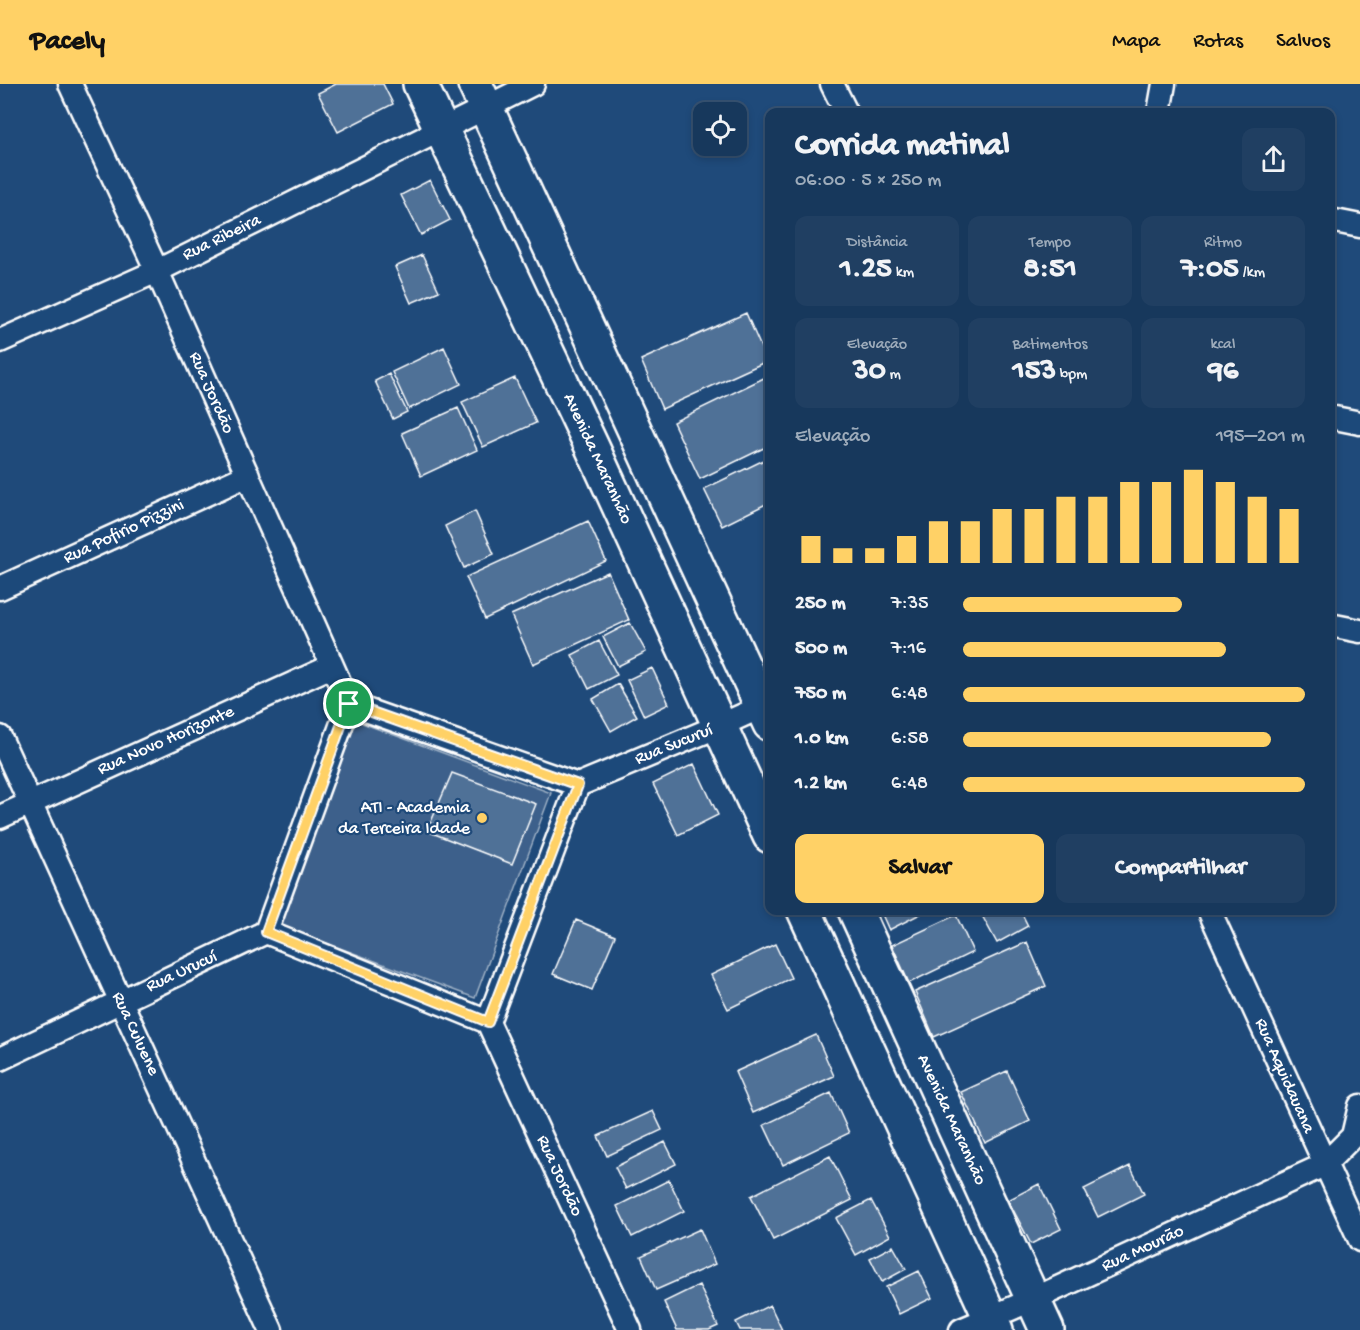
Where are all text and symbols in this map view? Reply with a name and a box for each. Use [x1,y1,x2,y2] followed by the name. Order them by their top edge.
[30,26,105,59] text: Pacely
[1112,30,1160,55] text: Mapa
[1193,30,1243,55] text: Rotas
[1276,30,1330,55] text: Salvos
[693,102,747,156] map controls
[693,102,747,156] button: locate
[795,128,1010,166] text: Corrida matinal
[1242,128,1305,191] button: share
[795,170,942,193] text: 06:00 · 5 × 250 m
[179,210,265,266] street label: Rua Ribeira
[847,234,907,253] text: Distância
[1029,234,1071,253] text: Tempo
[1204,234,1242,253] text: Ritmo
[840,253,892,288] text: 1.25
[1023,253,1077,288] text: 8:51
[1181,253,1239,288] text: 7:05
[892,264,914,283] text: km
[1239,264,1265,283] text: /km
[847,336,907,355] text: Elevação
[1012,336,1088,355] text: Batimentos
[1211,336,1235,355] text: kcal
[184,349,238,437] street label: Rua Jordão
[853,355,886,390] text: 30
[1013,355,1056,390] text: 153
[1208,355,1238,390] text: 96
[886,366,901,385] text: m
[1056,366,1087,385] text: bpm
[558,390,636,528] street label: Avenida Maranhão
[795,426,870,449] text: Elevação
[1216,426,1305,449] text: 195–201 m
[60,495,188,569] street label: Rua Pofirio Pizzini
[795,593,846,616] text: 250 m
[891,593,929,616] text: 7:35
[795,638,847,661] text: 500 m
[891,638,926,661] text: 7:16
[323,678,374,729] pin
[795,683,846,706] text: 750 m
[891,683,928,706] text: 6:48
[332,687,365,720] icon: arrive
[95,701,238,781] street label: Rua Novo Horizonte
[632,719,717,770] street label: Rua Sucuruí
[795,728,849,751] text: 1.0 km
[891,728,929,751] text: 6:58
[795,773,847,796] text: 1.2 km
[891,773,928,796] text: 6:48
[338,798,471,840] place label: ATI - Academia da Terceira Idade
[475,811,489,825] marker: ATI - Academia da Terceira Idade
[795,834,1044,903] button: Salvar
[1056,834,1305,903] button: Compartilhar
[143,946,222,998] street label: Rua Urucuí
[106,989,164,1080] street label: Rua Culuene
[1249,1015,1319,1138] street label: Rua Aquidauana
[912,1051,990,1189] street label: Avenida Maranhão
[531,1132,587,1220] street label: Rua Jordão
[1099,1221,1187,1277] street label: Rua Mourão

